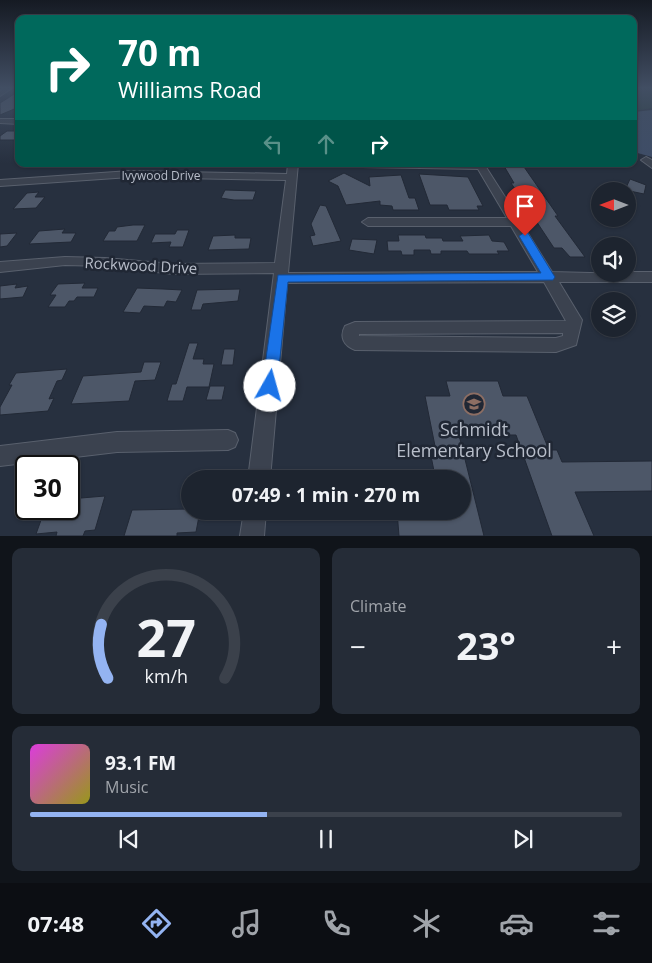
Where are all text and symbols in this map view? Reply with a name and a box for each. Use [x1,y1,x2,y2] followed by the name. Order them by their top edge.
[118,29,201,76] text: 70 m
[35,35,100,100] icon: right
[118,74,262,104] text: Williams Road
[259,130,287,158] icon: left
[312,130,340,158] icon: ahead
[365,130,393,158] icon: right
[122,167,201,184] street label: Ivywood Drive
[591,182,636,228] north arrow
[591,182,636,337] map controls
[504,185,546,236] pin
[511,192,539,220] icon: arrive
[591,237,636,282] button: sound
[84,252,198,278] street label: Rockwood Drive
[591,292,636,337] button: layers
[243,359,295,411] position arrow
[462,392,486,416] school or university icon: Schmidt Elementary School
[396,417,552,462] place label: Schmidt Elementary School
[15,455,80,520] speed limit sign: 30
[232,482,420,508] text: 07:49 · 1 min · 270 m
[350,595,407,617] text: Climate
[136,601,196,672] text: 27
[456,619,516,671] text: 23°
[350,627,366,665] text: −
[606,627,622,665] text: +
[144,664,188,688] text: km/h
[105,750,176,776] text: 93.1 FM
[105,776,149,798] text: Music
[115,825,143,853] icon: previous
[312,825,340,853] icon: pause
[509,825,537,853] icon: next
[139,906,174,941] icon: directions
[229,906,264,941] icon: music
[319,906,354,941] icon: phone
[409,906,444,941] icon: climate
[499,906,534,941] icon: car
[589,906,624,941] icon: filters
[28,908,84,938] text: 07:48

